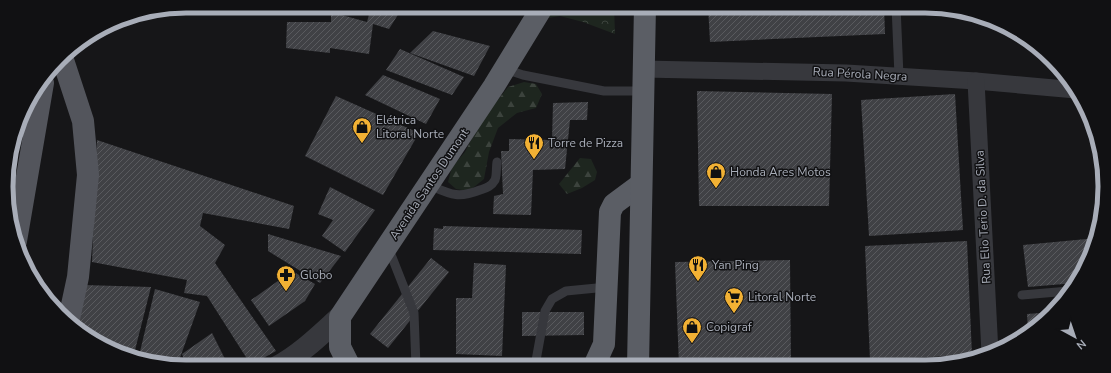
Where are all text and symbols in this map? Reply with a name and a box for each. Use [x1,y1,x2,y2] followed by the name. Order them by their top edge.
[812,64,908,84] street label: Rua Pérola Negra
[376,112,444,142] place label: Elétrica Litoral Norte
[351,116,373,144] shop icon: Elétrica Litoral Norte
[386,125,473,243] street label: Avenida Santos Dumont
[523,132,545,160] restaurant icon: Torre de Pizza
[548,135,623,151] place label: Torre de Pizza
[972,150,994,284] street label: Rua Elio Terio D. da Silva
[705,161,727,189] shop icon: Honda Ares Motos
[730,164,831,180] place label: Honda Ares Motos
[687,254,709,282] restaurant icon: Yan Ping
[711,257,759,273] place label: Yan Ping
[275,264,297,292] pharmacy icon: Globo
[300,267,333,283] place label: Globo
[723,286,745,314] supermarket icon: Litoral Norte
[748,289,816,305] place label: Litoral Norte
[681,316,703,344] shop icon: Copigraf
[1055,317,1095,357] north arrow
[706,319,753,335] place label: Copigraf
[1073,336,1089,353] text: N

